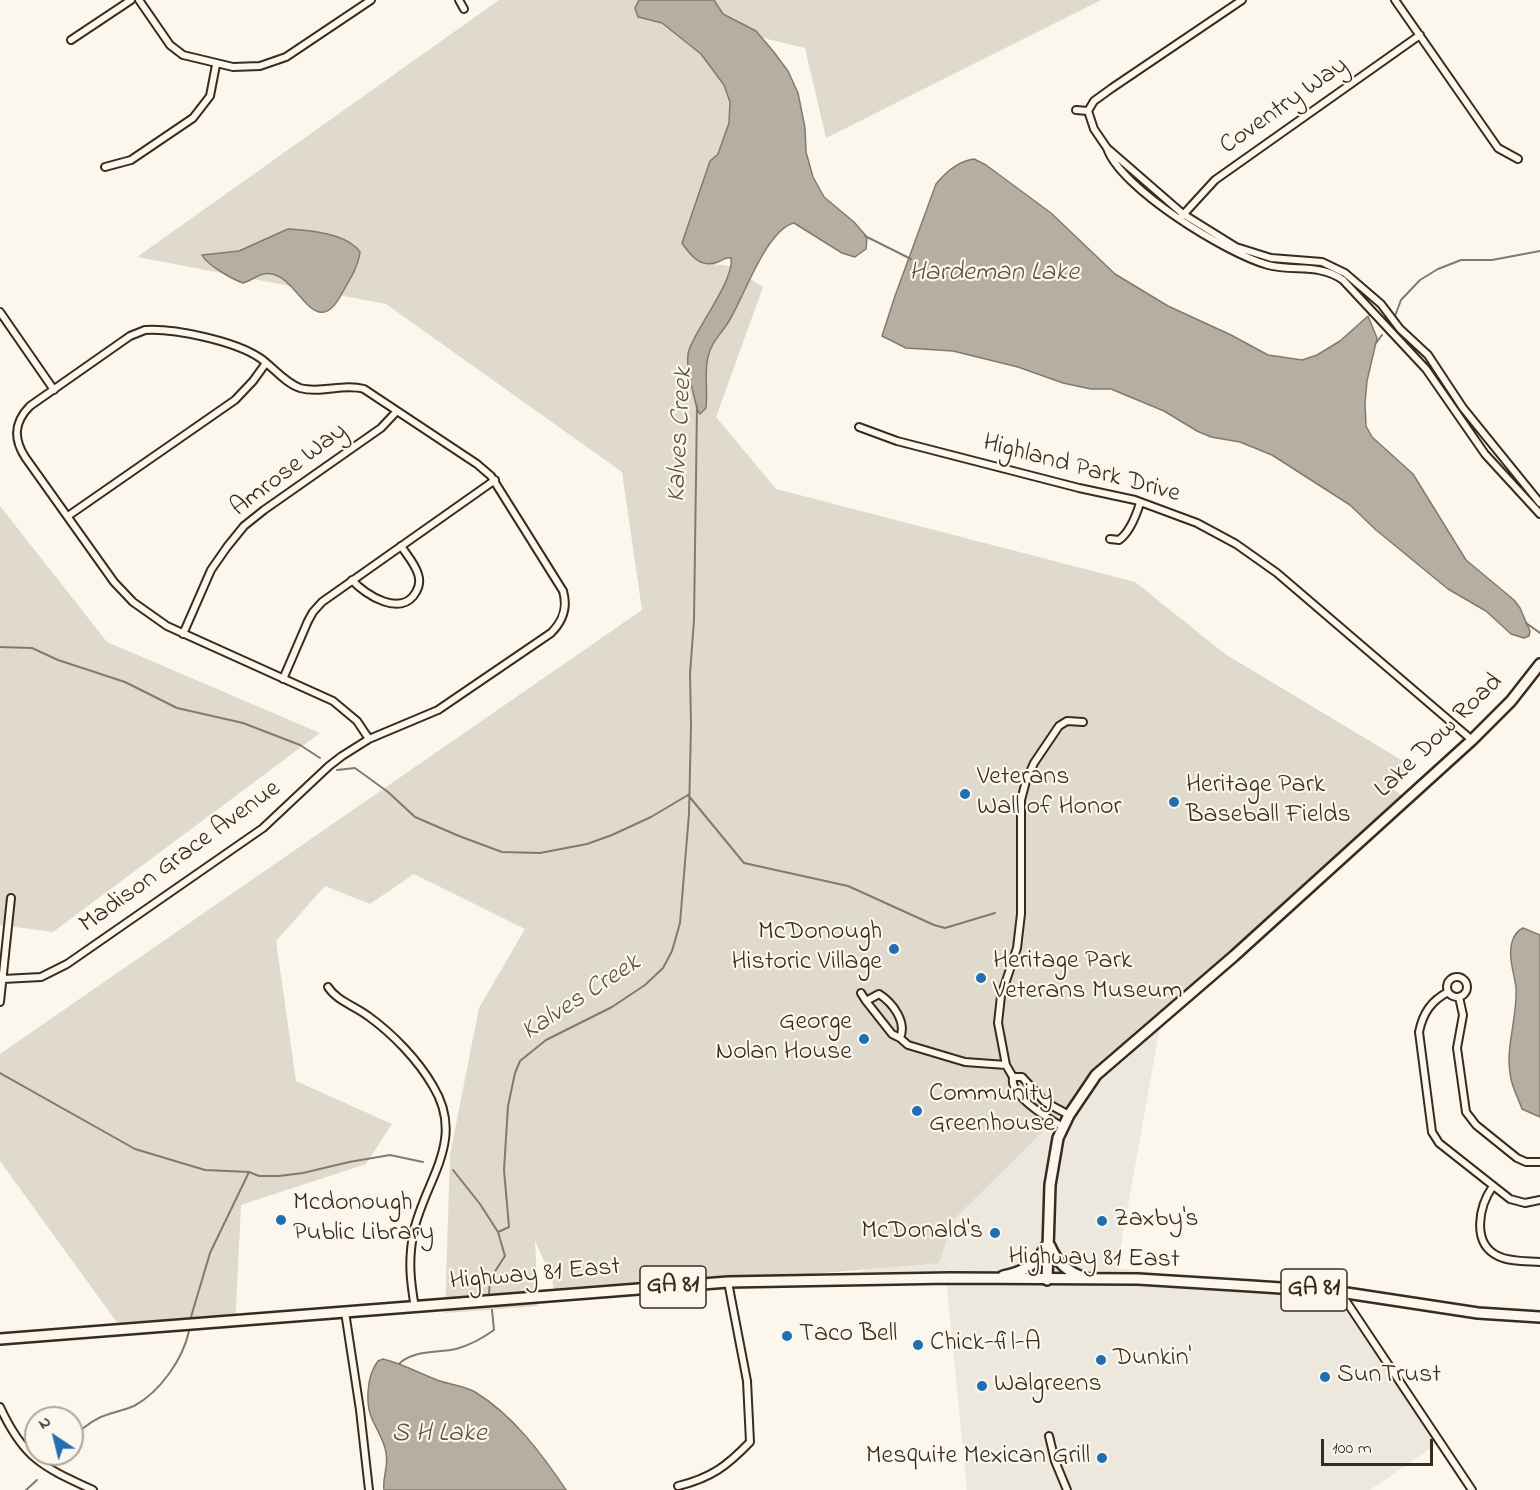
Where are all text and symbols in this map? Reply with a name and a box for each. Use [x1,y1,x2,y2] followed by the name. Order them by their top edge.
[1215,51,1355,163] street label: Coventry Way
[909,259,1079,291] water label: Hardeman Lake
[662,367,702,503] water label: Kalves Creek
[226,417,354,525] street label: Amrose Way
[979,429,1183,511] street label: Highland Park Drive
[1369,668,1511,806] street label: Lake Dow Road
[977,763,1122,825] place label: Veterans Wall of Honor
[1186,771,1351,832] place label: Heritage Park Baseball Fields
[74,775,288,941] street label: Madison Grace Avenue
[958,787,972,801] marker: Veterans Wall of Honor
[1167,795,1181,809] marker: Heritage Park Baseball Fields
[732,918,882,980] place label: McDonough Historic Village
[887,942,901,956] marker: McDonough Historic Village
[993,947,1182,1008] place label: Heritage Park Veterans Museum
[516,949,648,1049] water label: Kalves Creek
[974,971,988,985] marker: Heritage Park Veterans Museum
[716,1008,852,1070] place label: George Nolan House
[857,1032,871,1046] marker: George Nolan House
[929,1080,1055,1142] place label: Community Greenhouse
[910,1104,924,1118] marker: Community Greenhouse
[293,1189,434,1250] place label: Mcdonough Public Library
[1114,1205,1199,1237] place label: Zaxby's
[274,1213,288,1227] marker: Mcdonough Public Library
[1095,1214,1109,1228] marker: Zaxby's
[861,1217,983,1249] place label: McDonald's
[988,1226,1002,1240] marker: McDonald's
[1008,1243,1180,1277] street label: Highway 81 East
[448,1253,622,1299] street label: Highway 81 East
[640,1266,706,1308] road number: GA 81
[1281,1269,1347,1311] road number: GA 81
[799,1320,897,1352] place label: Taco Bell
[780,1329,794,1343] marker: Taco Bell
[930,1329,1041,1361] place label: Chick-fil-A
[911,1338,925,1352] marker: Chick-fil-A
[1113,1344,1191,1376] place label: Dunkin'
[1094,1353,1108,1367] marker: Dunkin'
[1337,1361,1441,1393] place label: SunTrust
[994,1370,1102,1402] place label: Walgreens
[1318,1370,1332,1384] marker: SunTrust
[975,1379,989,1393] marker: Walgreens
[24,1406,84,1466] north arrow
[34,1410,56,1436] text: N
[391,1420,487,1452] water label: S H Lake
[1324,1427,1436,1465] scale bar
[1332,1436,1372,1462] text: 100 m
[866,1442,1090,1474] place label: Mesquite Mexican Grill
[1095,1451,1109,1465] marker: Mesquite Mexican Grill

